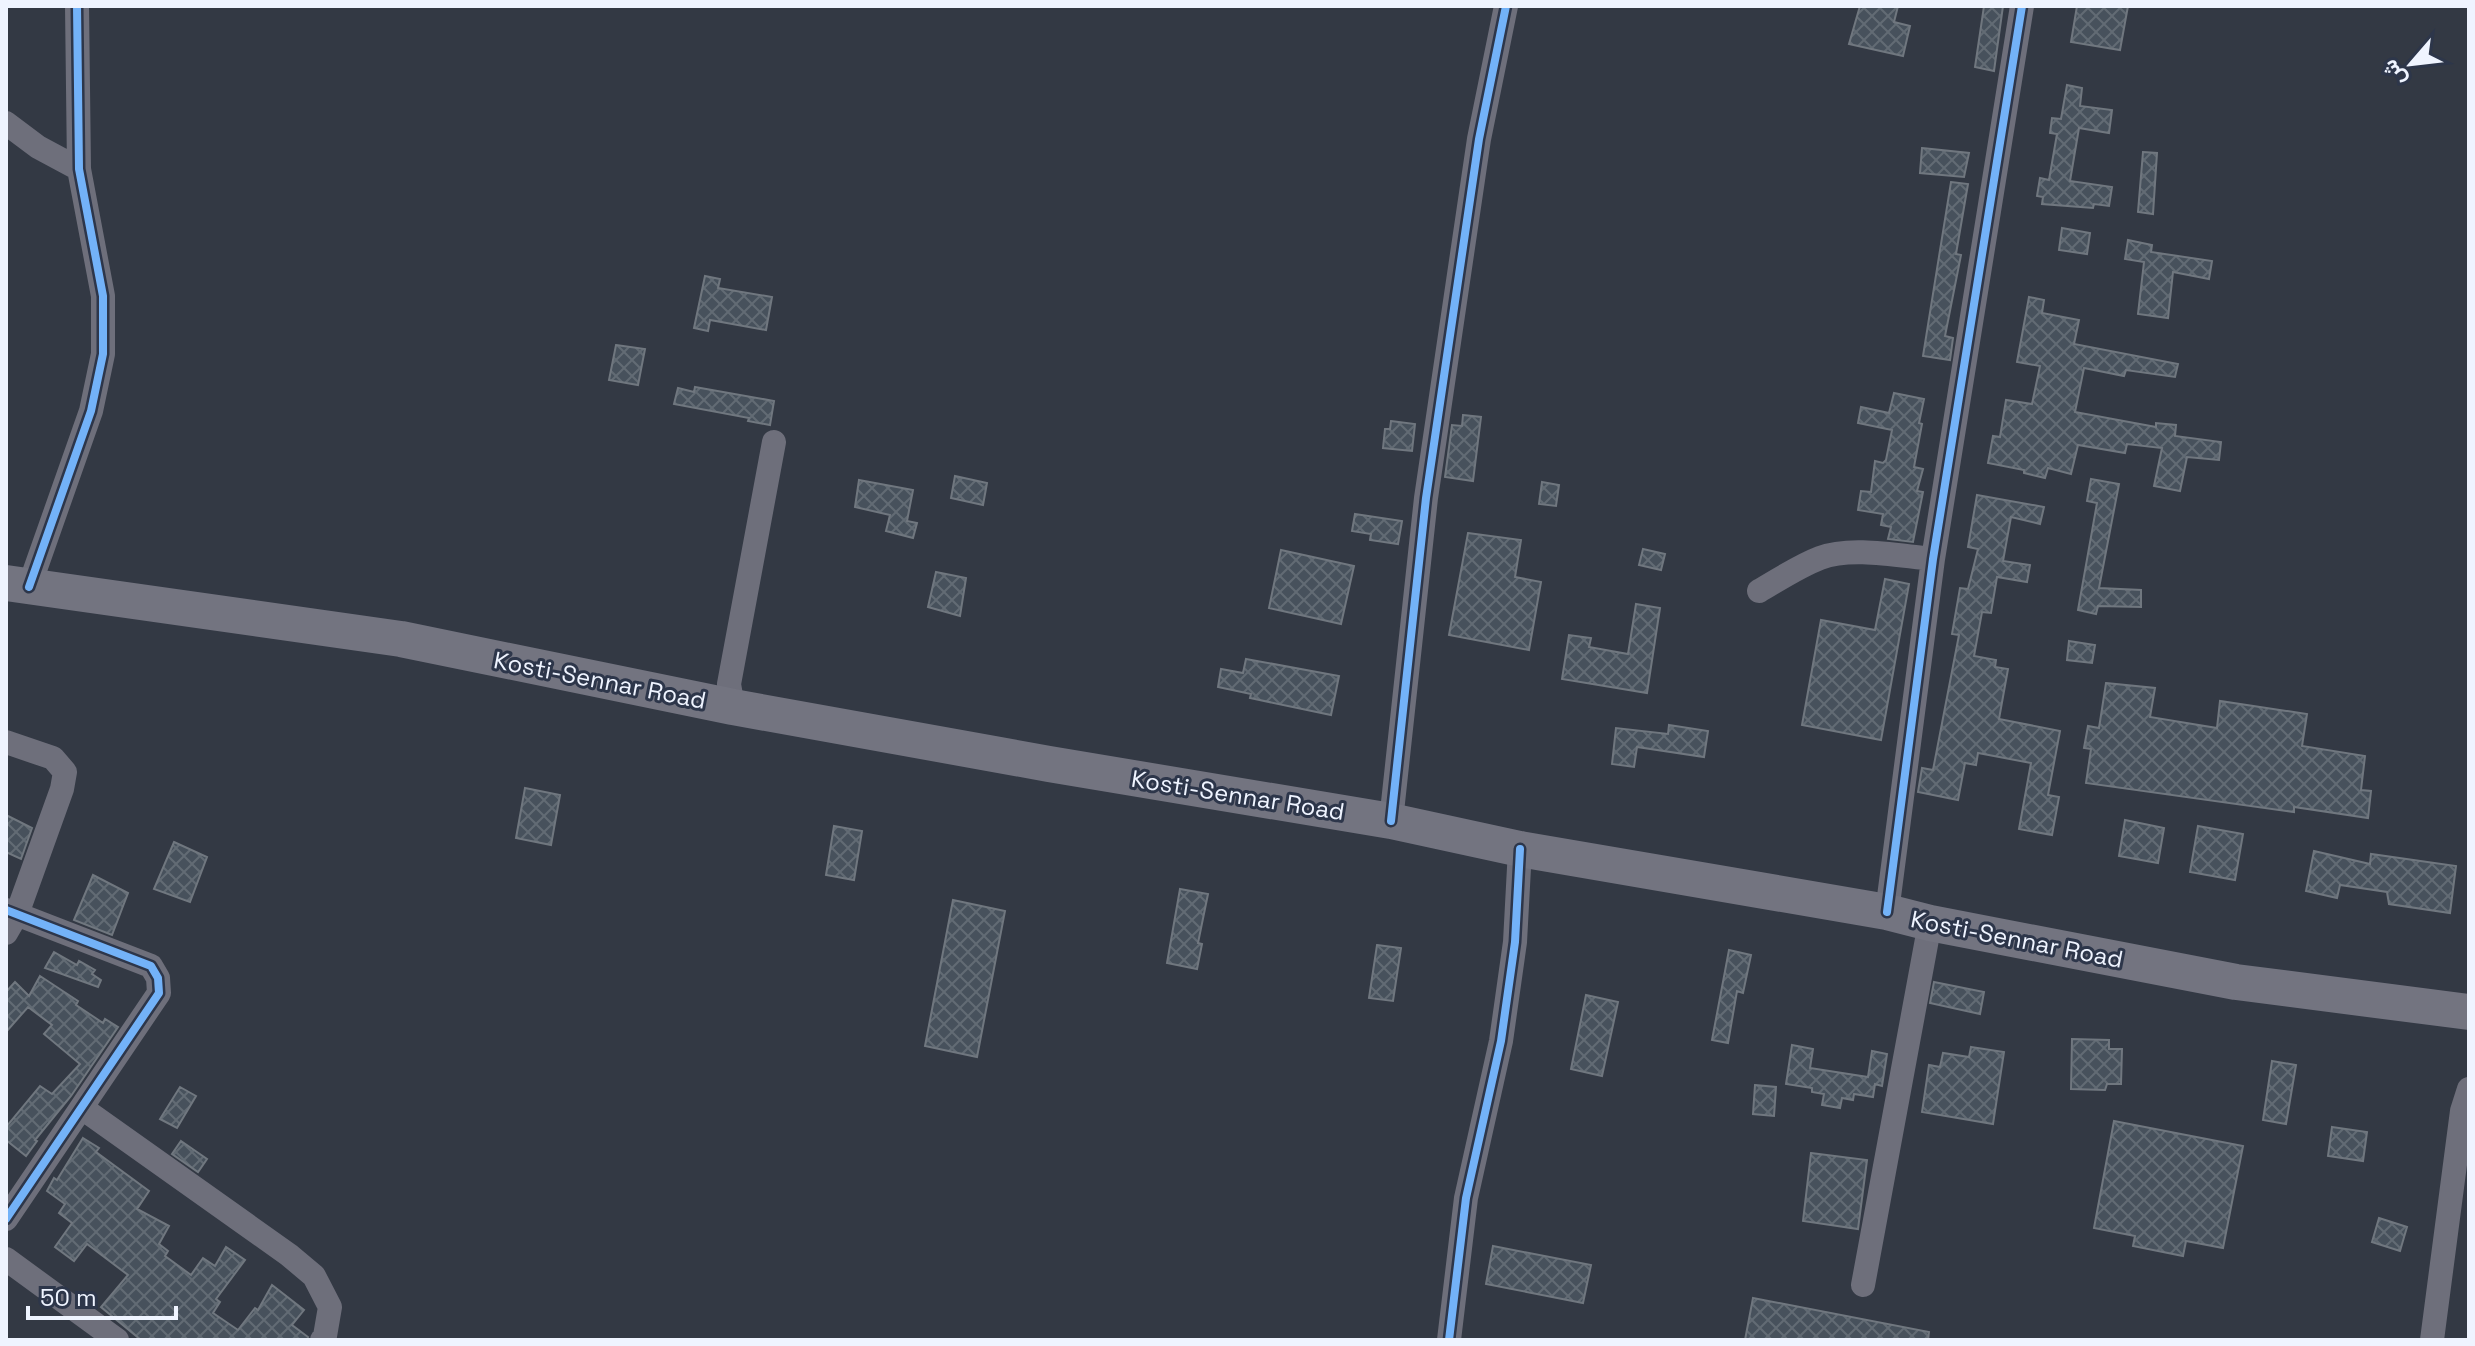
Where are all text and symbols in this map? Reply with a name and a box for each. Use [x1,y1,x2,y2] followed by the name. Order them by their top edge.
[2371,24,2451,104] north arrow
[2375,55,2412,92] text: ش
[491,644,709,716] street label: Kosti-Sennar Road
[1129,763,1347,827] street label: Kosti-Sennar Road
[1908,903,2126,975] street label: Kosti-Sennar Road
[28,1270,176,1320] scale bar
[40,1282,97,1313] text: 50 m

